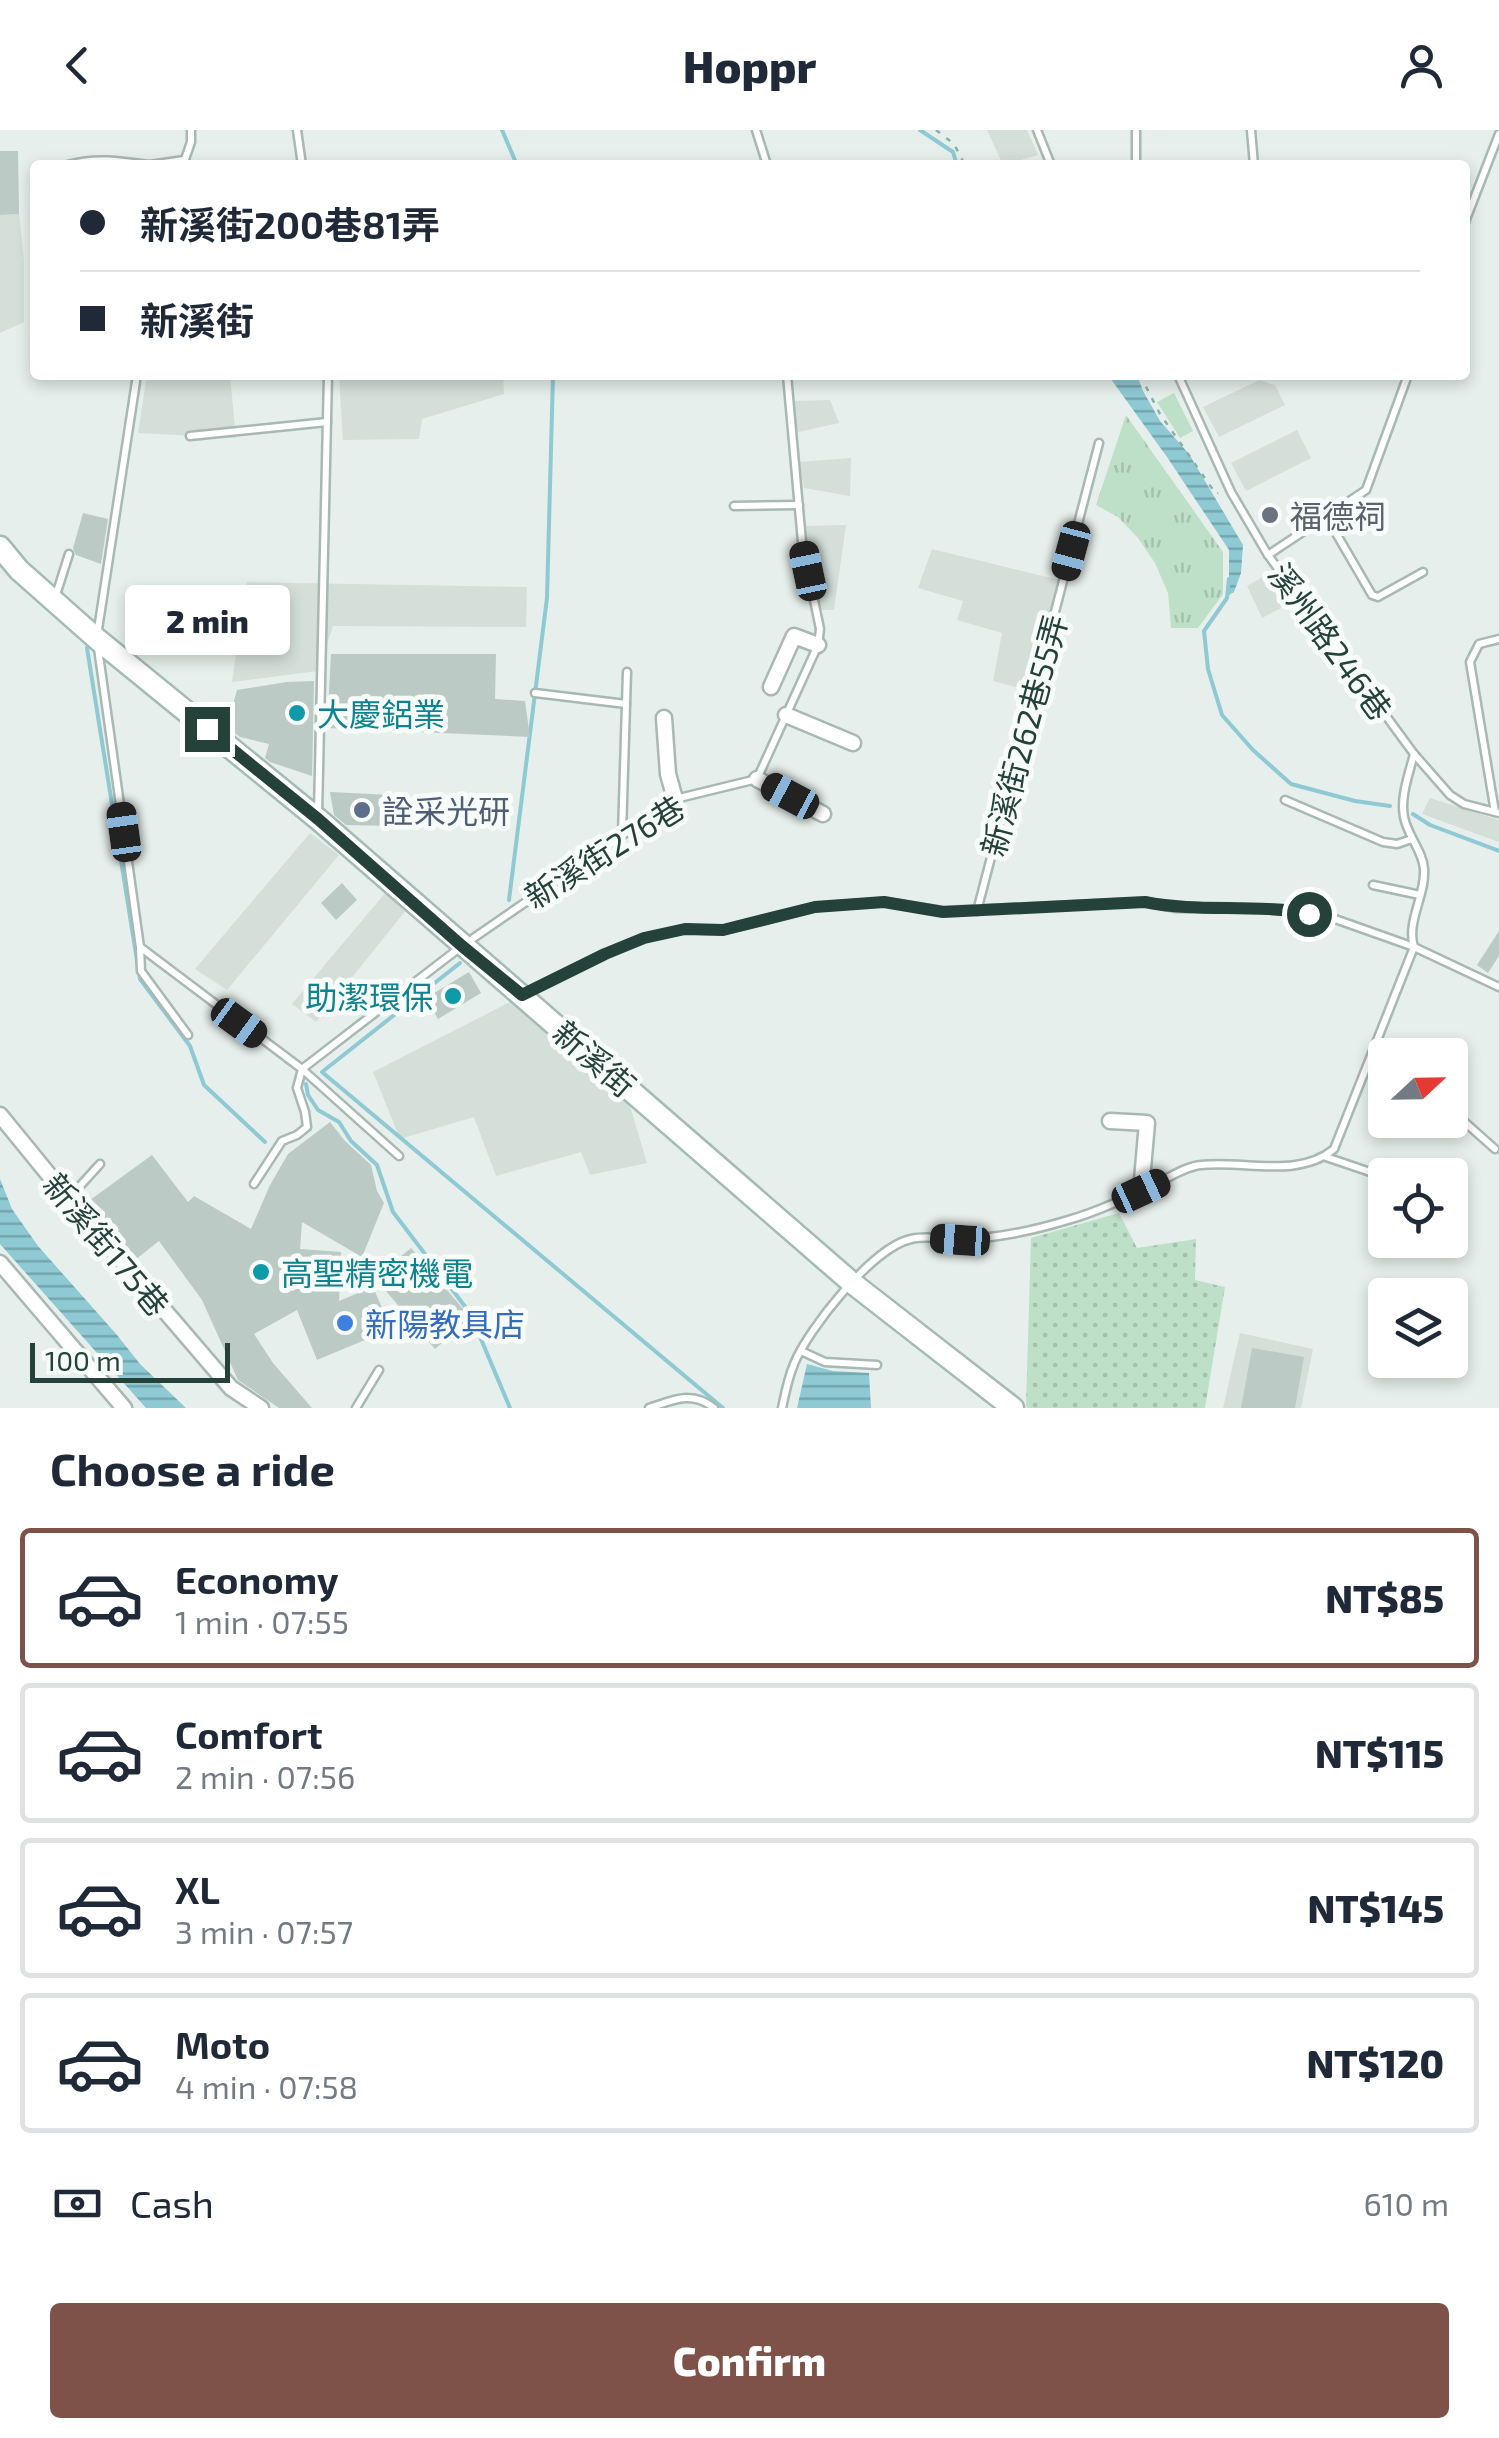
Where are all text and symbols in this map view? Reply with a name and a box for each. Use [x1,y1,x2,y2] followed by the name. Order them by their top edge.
[50,38,105,93] icon: back
[683,38,816,92] text: Hoppr
[1394,38,1449,93] icon: person
[140,201,440,247] text: 新溪街200巷81弄
[140,297,254,343] text: 新溪街
[1290,496,1386,534] place label: 福德祠
[1259,504,1281,526] marker: 福德祠
[1049,518,1093,584] car
[787,539,829,603] car
[1262,555,1400,727] street label: 溪州路246巷
[124,584,290,654] callout: 2 min
[166,601,249,639] text: 2 min
[972,610,1074,860] street label: 新溪街262巷55弄
[317,694,445,732] place label: 大慶鋁業
[286,702,308,724] marker: 大慶鋁業
[185,707,230,752] route end
[756,769,824,823] car
[517,787,691,915] street label: 新溪街276巷
[382,791,510,829] place label: 詮采光研
[351,799,373,821] marker: 詮采光研
[105,800,143,864] car
[1287,892,1332,937] route start
[305,977,433,1015] place label: 助潔環保
[442,985,464,1007] marker: 助潔環保
[206,993,272,1053] car
[546,1012,644,1104] street label: 新溪街
[1368,1038,1468,1138] north arrow
[1368,1038,1468,1378] map controls
[1368,1158,1468,1258] button: locate
[36,1165,178,1323] street label: 新溪街175巷
[1107,1165,1175,1217] car
[929,1223,991,1257] car
[281,1253,473,1291] place label: 高聖精密機電
[250,1261,272,1283] marker: 高聖精密機電
[1368,1278,1468,1378] button: layers
[365,1304,525,1342] place label: 新陽教具店
[334,1312,356,1334] marker: 新陽教具店
[30,1338,230,1382] scale bar
[45,1343,121,1377] text: 100 m
[50,1441,335,1495] text: Choose a ride
[55,1553,145,1643] icon: car
[175,1556,339,1602] text: Economy
[1325,1575,1444,1621] text: NT$85
[175,1602,349,1640] text: 1 min · 07:55
[55,1708,145,1798] icon: car
[175,1711,323,1757] text: Comfort
[1315,1730,1444,1776] text: NT$115
[175,1757,355,1795] text: 2 min · 07:56
[55,1863,145,1953] icon: car
[175,1866,220,1912] text: XL
[1307,1885,1444,1931] text: NT$145
[175,1912,353,1950] text: 3 min · 07:57
[55,2018,145,2108] icon: car
[175,2021,270,2067] text: Moto
[1306,2040,1444,2086] text: NT$120
[175,2067,358,2105] text: 4 min · 07:58
[50,2176,105,2231] icon: cash
[130,2180,214,2226] text: Cash
[1363,2184,1449,2222] text: 610 m
[50,2303,1449,2418] button: Confirm

